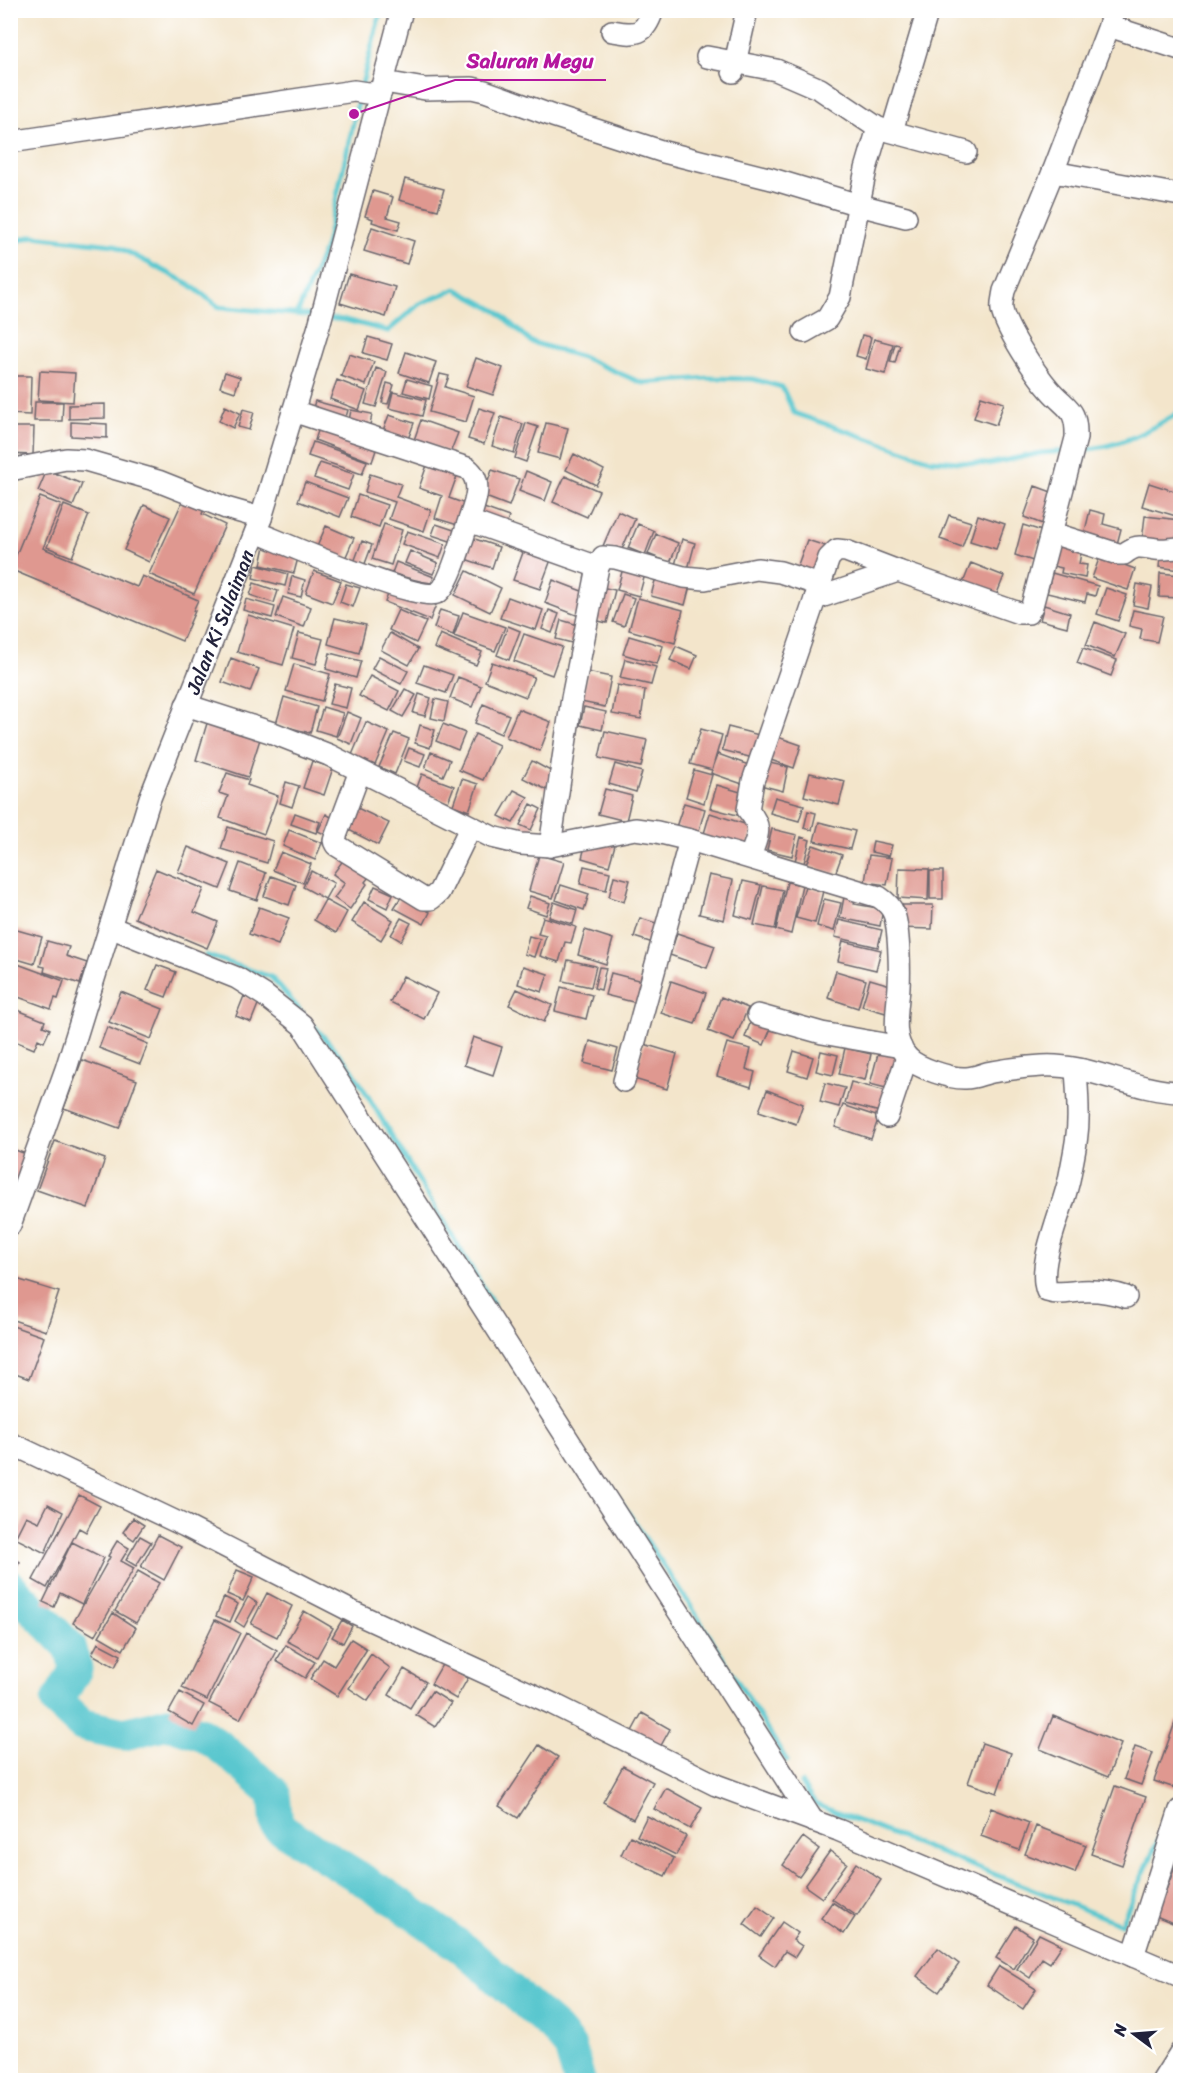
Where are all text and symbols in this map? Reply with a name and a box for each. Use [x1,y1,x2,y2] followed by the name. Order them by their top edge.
[455,41,606,80] callout: Saluran Megu
[466,42,594,80] text: Saluran Megu
[175,544,264,700] street label: Jalan Ki Sulaiman
[1104,2004,1164,2064] north arrow
[1104,2020,1136,2040] text: N

